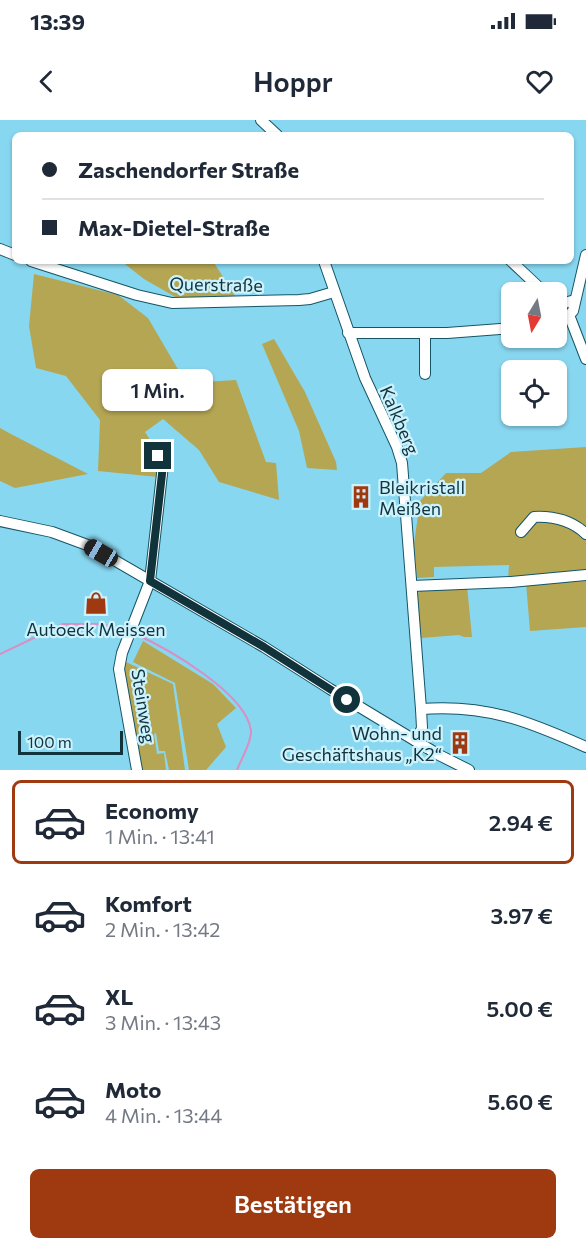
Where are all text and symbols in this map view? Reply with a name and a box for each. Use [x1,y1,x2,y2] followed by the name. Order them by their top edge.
[30,8,85,35] text: 13:39
[30,65,63,98] icon: back
[253,65,333,98] text: Hoppr
[523,65,556,98] icon: heart
[78,156,299,183] text: Zaschendorfer Straße
[78,214,270,241] text: Max-Dietel-Straße
[169,272,263,296] street label: Querstraße
[501,282,567,348] north arrow
[501,282,567,426] map controls
[501,360,567,426] button: locate
[102,369,213,411] callout: 1 Min.
[131,378,185,402] text: 1 Min.
[376,382,424,458] street label: Kalkberg
[144,442,171,469] route end
[379,476,465,519] place label: Bleikristall Meißen
[348,484,374,510] building icon: Bleikristall Meißen
[81,536,121,570] car
[83,590,109,616] shop icon: Autoeck Meissen
[26,618,166,640] place label: Autoeck Meissen
[127,667,161,745] street label: Steinweg
[333,686,360,713] route start
[282,722,442,765] place label: Wohn- und Geschäftshaus „K2“
[18,728,123,756] scale bar
[447,730,473,756] building icon: Wohn- und Geschäftshaus „K2“
[27,732,72,751] text: 100 m
[33,795,87,849] icon: car
[105,797,199,824] text: Economy
[489,809,553,836] text: 2.94 €
[105,824,215,848] text: 1 Min. · 13:41
[33,888,87,942] icon: car
[105,890,192,917] text: Komfort
[490,902,553,929] text: 3.97 €
[105,917,220,941] text: 2 Min. · 13:42
[33,981,87,1035] icon: car
[105,983,133,1010] text: XL
[487,995,553,1022] text: 5.00 €
[105,1010,221,1034] text: 3 Min. · 13:43
[33,1074,87,1128] icon: car
[105,1076,161,1103] text: Moto
[488,1088,553,1115] text: 5.60 €
[105,1103,222,1127] text: 4 Min. · 13:44
[30,1169,556,1238] button: Bestätigen

